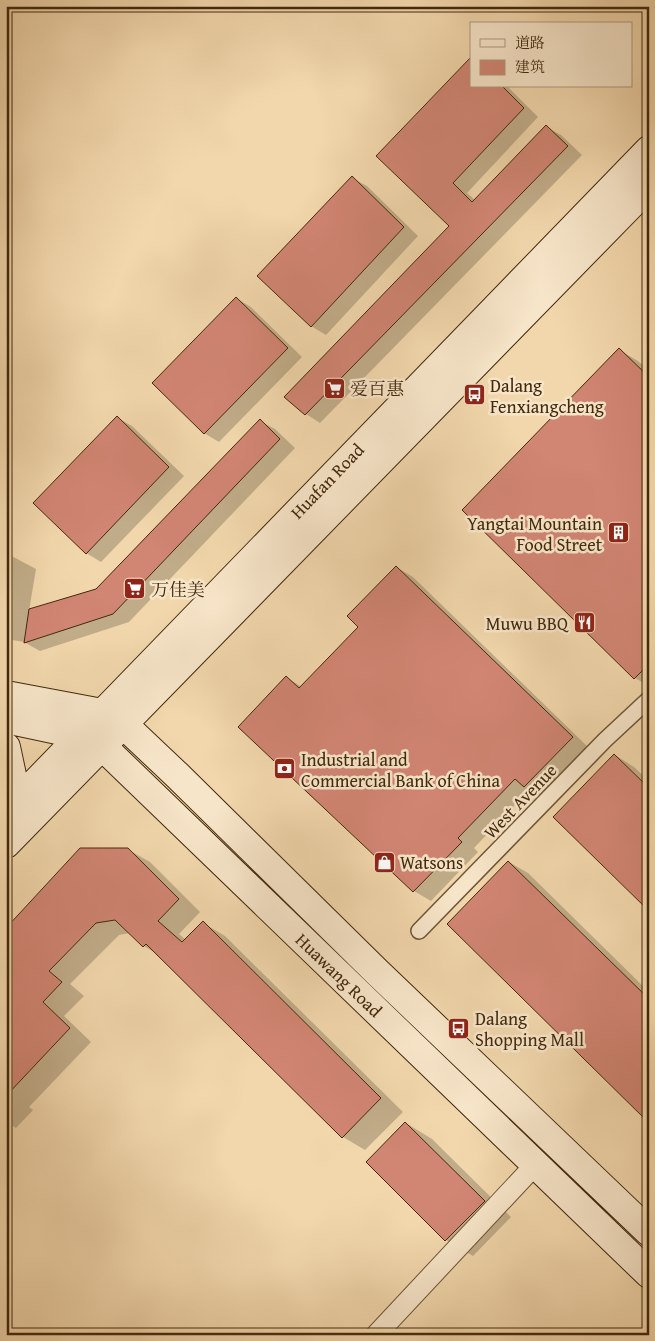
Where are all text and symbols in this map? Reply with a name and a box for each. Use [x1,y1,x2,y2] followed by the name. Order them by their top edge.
[470,22,632,88] legend
[515,32,545,53] text: 道路
[515,56,545,77] text: 建筑
[490,372,604,420] place label: Dalang Fenxiangcheng
[350,375,404,402] place label: 爱百惠
[322,376,346,400] supermarket icon: 爱百惠
[462,383,486,407] bus stop icon: Dalang Fenxiangcheng
[284,437,370,525] street label: Huafan Road
[467,510,603,558] place label: Yangtai Mountain Food Street
[606,521,630,545] building icon: Yangtai Mountain Food Street
[151,576,205,603] place label: 万佳美
[123,577,147,601] supermarket icon: 万佳美
[486,610,569,637] place label: Muwu BBQ
[572,611,596,635] restaurant icon: Muwu BBQ
[301,746,500,794] place label: Industrial and Commercial Bank of China
[273,757,297,781] bank icon: Industrial and Commercial Bank of China
[477,757,563,845] street label: West Avenue
[400,849,463,876] place label: Watsons
[372,850,396,874] shop icon: Watsons
[289,927,389,1024] street label: Huawang Road
[475,1005,584,1053] place label: Dalang Shopping Mall
[447,1016,471,1040] bus stop icon: Dalang Shopping Mall

